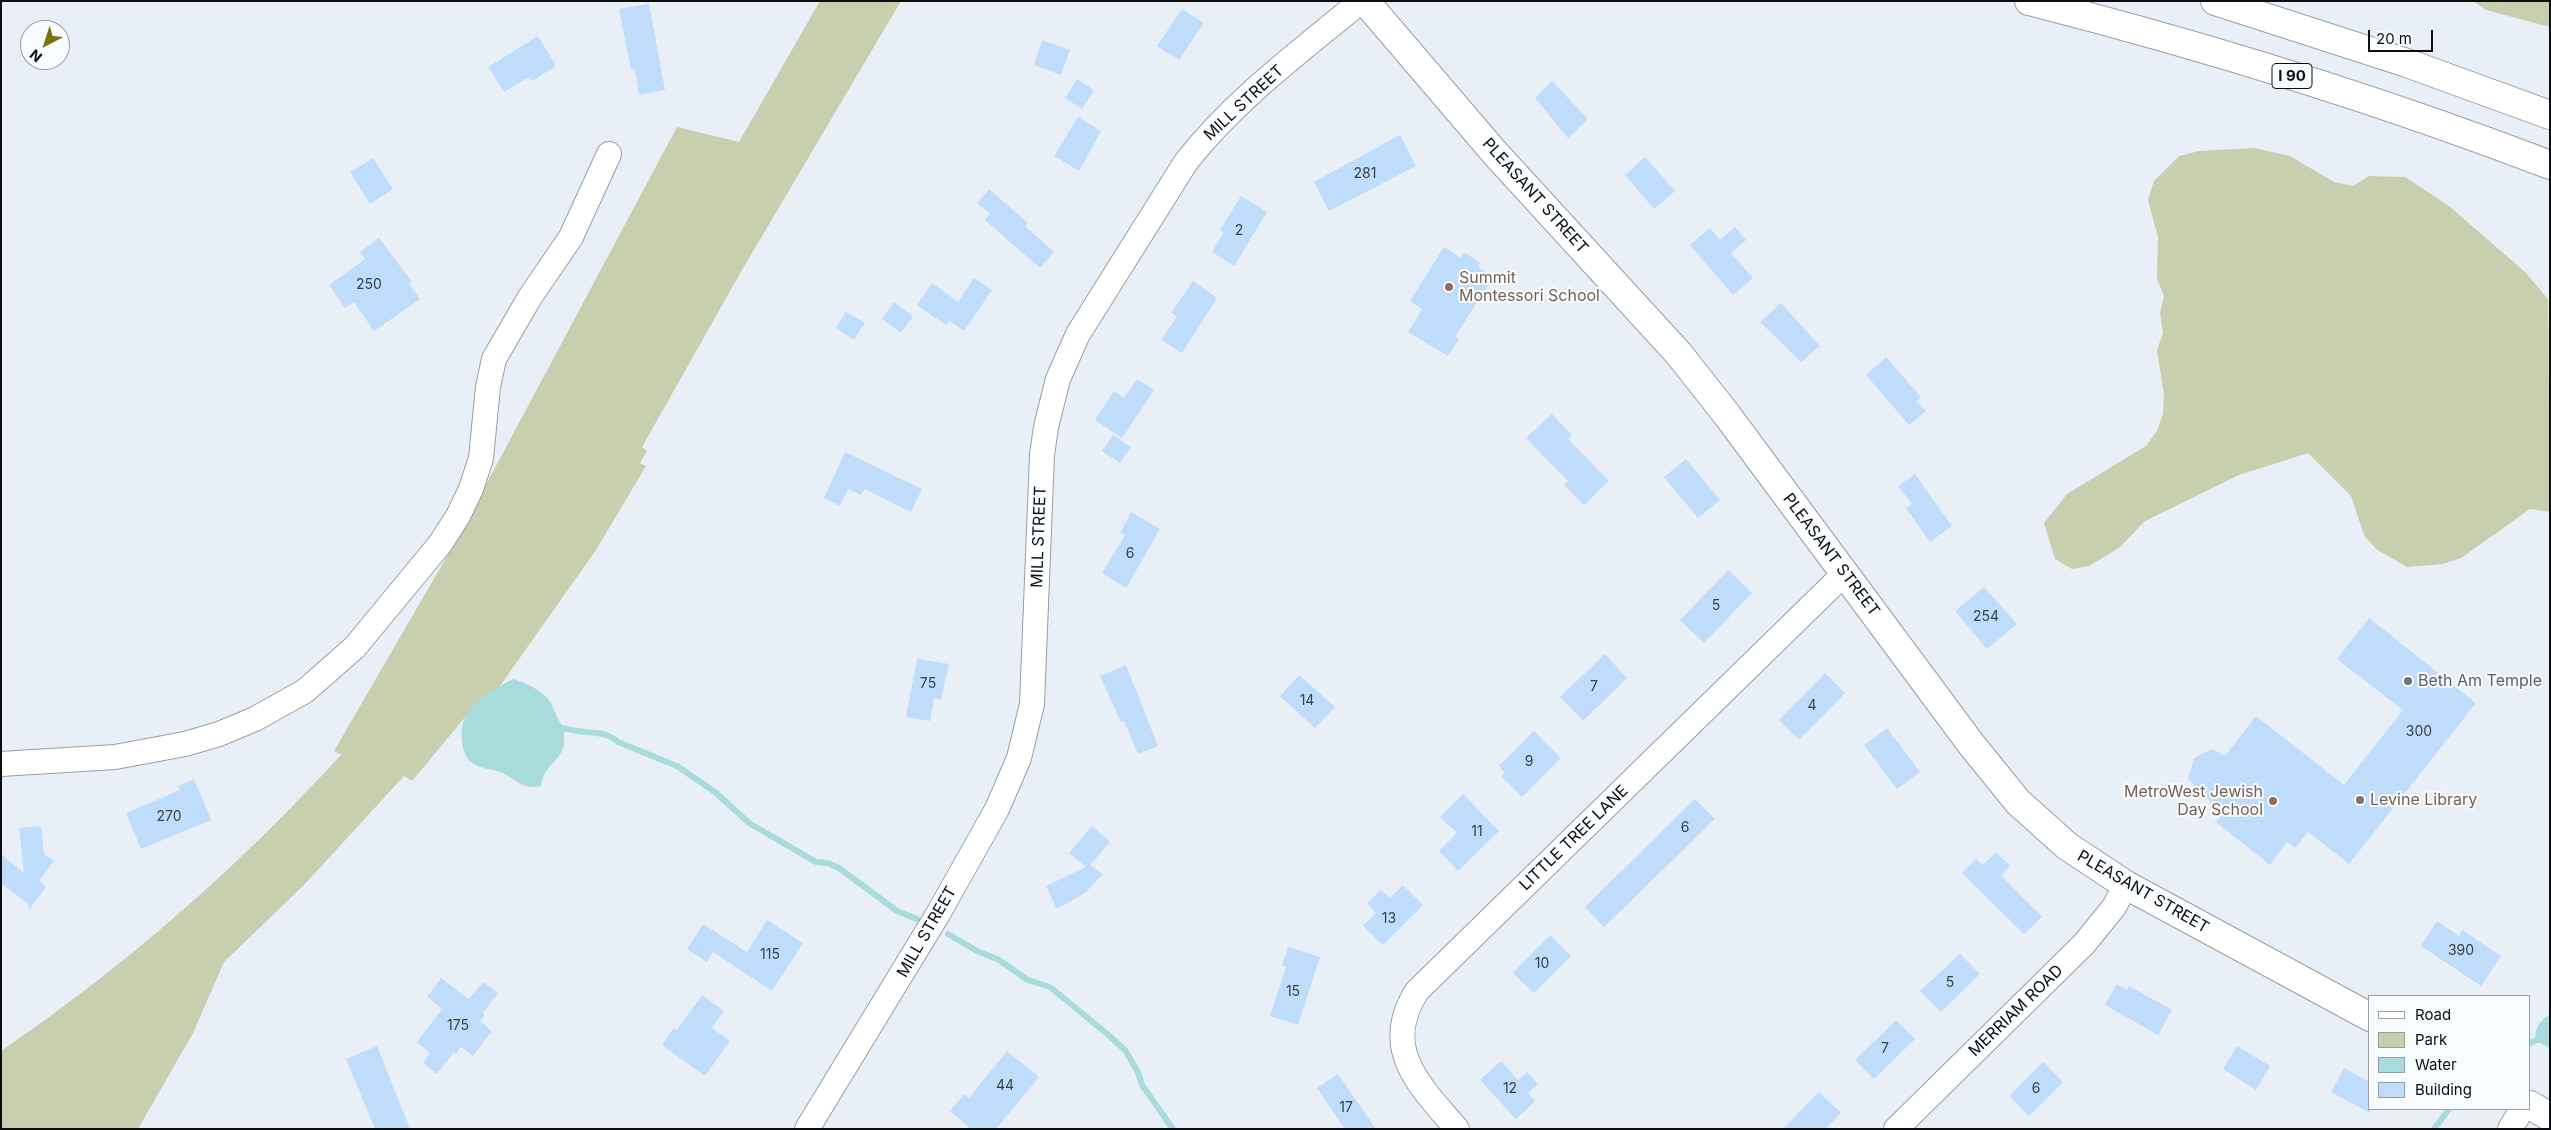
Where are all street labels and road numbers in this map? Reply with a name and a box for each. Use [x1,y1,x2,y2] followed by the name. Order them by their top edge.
[1200,61,1288,145] street label: MILL STREET
[2272,64,2312,88] road number: I 90
[1478,134,1592,258] street label: PLEASANT STREET
[1028,486,1050,588] street label: MILL STREET
[1779,490,1883,620] street label: PLEASANT STREET
[1516,781,1632,895] street label: LITTLE TREE LANE
[2074,847,2212,937] street label: PLEASANT STREET
[893,883,961,981] street label: MILL STREET
[1965,961,2067,1061] street label: MERRIAM ROAD

